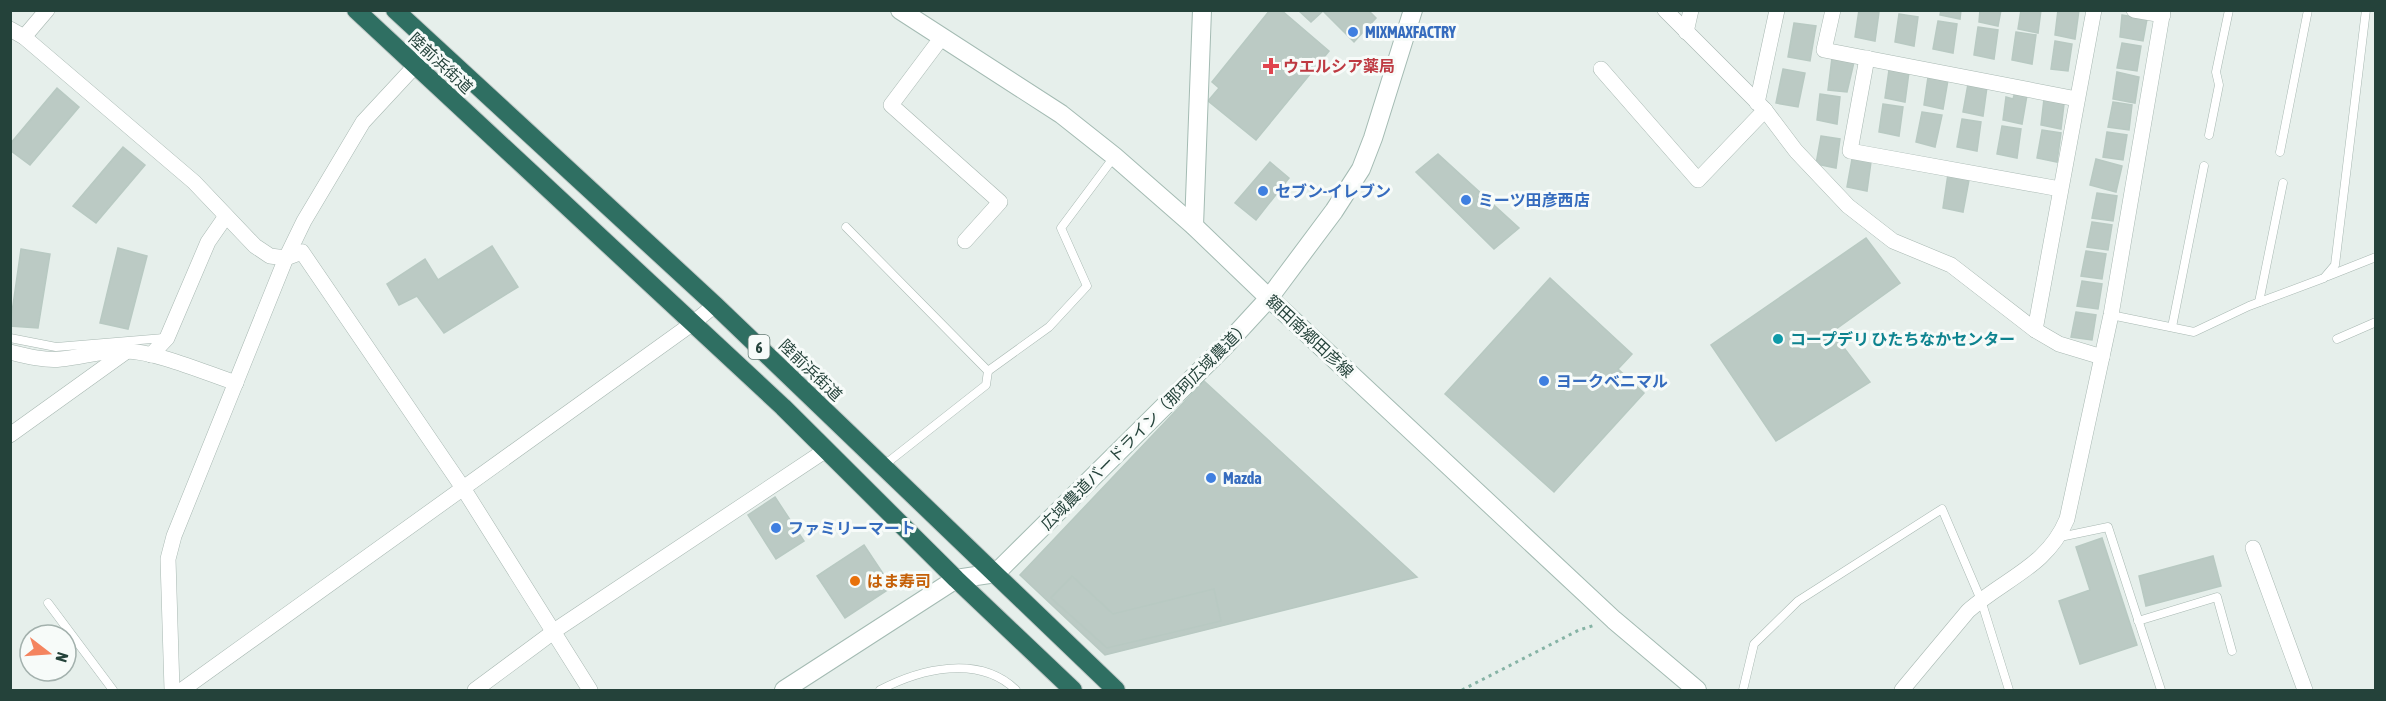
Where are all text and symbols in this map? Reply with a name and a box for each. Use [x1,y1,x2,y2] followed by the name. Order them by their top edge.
[1365,23,1457,41] place label: MIXMAXFACTRY
[1346,25,1360,39] marker: MIXMAXFACTRY
[406,29,476,97] street label: 陸前浜街道
[1283,57,1395,75] place label: ウエルシア薬局
[1264,59,1278,73] marker: ウエルシア薬局
[1275,182,1391,200] place label: セブン-イレブン
[1256,184,1270,198] marker: セブン-イレブン
[1478,191,1590,209] place label: ミーツ田彦西店
[1459,193,1473,207] marker: ミーツ田彦西店
[1263,291,1357,381] street label: 額田南郷田彦線
[1037,317,1253,533] street label: 広域農道バードライン（那珂広域農道）
[1790,330,2015,348] place label: コープデリ ひたちなかセンター
[1771,332,1785,346] marker: コープデリ ひたちなかセンター
[748,335,770,359] road number: 6
[776,336,846,404] street label: 陸前浜街道
[1556,372,1668,390] place label: ヨークベニマル
[1537,374,1551,388] marker: ヨークベニマル
[1223,469,1262,487] place label: Mazda
[1204,471,1218,485] marker: Mazda
[788,519,916,537] place label: ファミリーマート
[769,521,783,535] marker: ファミリーマート
[867,572,931,590] place label: はま寿司
[848,574,862,588] marker: はま寿司
[18,623,78,683] north arrow
[52,650,72,665] text: N

